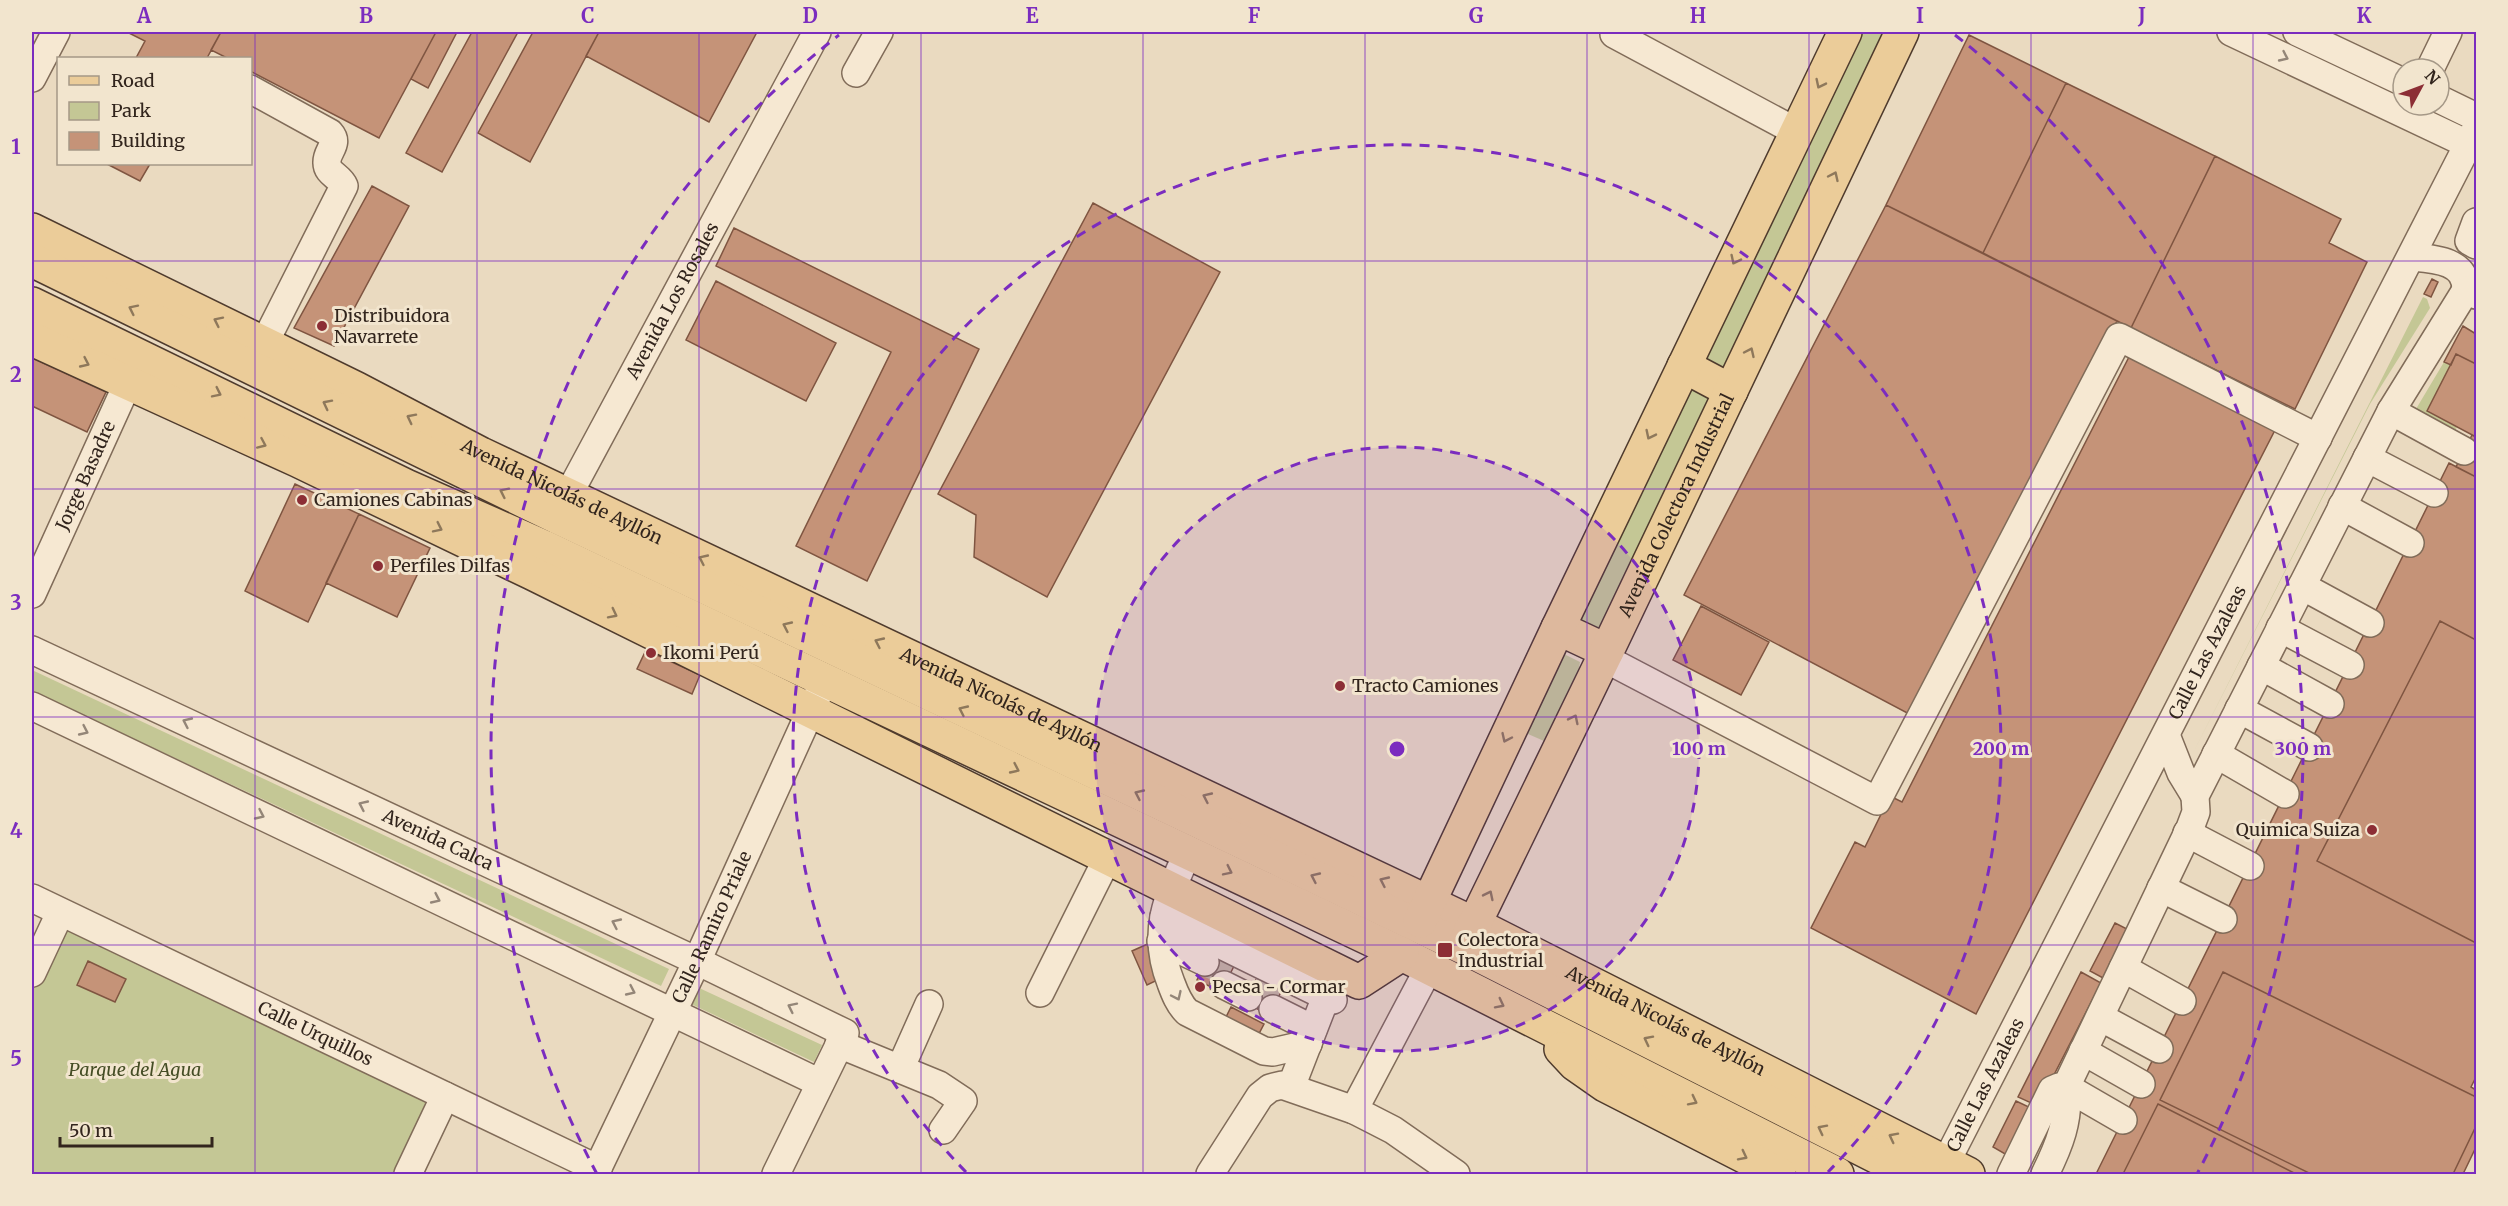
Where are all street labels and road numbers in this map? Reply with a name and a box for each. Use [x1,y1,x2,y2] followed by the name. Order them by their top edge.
[620,218,724,384] street label: Avenida Los Rosales
[1613,389,1739,621] street label: Avenida Colectora Industrial
[50,417,120,535] street label: Jorge Basadre
[456,433,667,549] street label: Avenida Nicolás de Ayllón
[2163,581,2251,723] street label: Calle Las Azaleas
[896,642,1106,757] street label: Avenida Nicolás de Ayllón
[378,803,497,875] street label: Avenida Calca
[666,847,756,1007] street label: Calle Ramiro Priale
[1561,960,1769,1081] street label: Avenida Nicolás de Ayllón
[254,996,377,1071] street label: Calle Urquillos
[1941,1014,2029,1156] street label: Calle Las Azaleas

